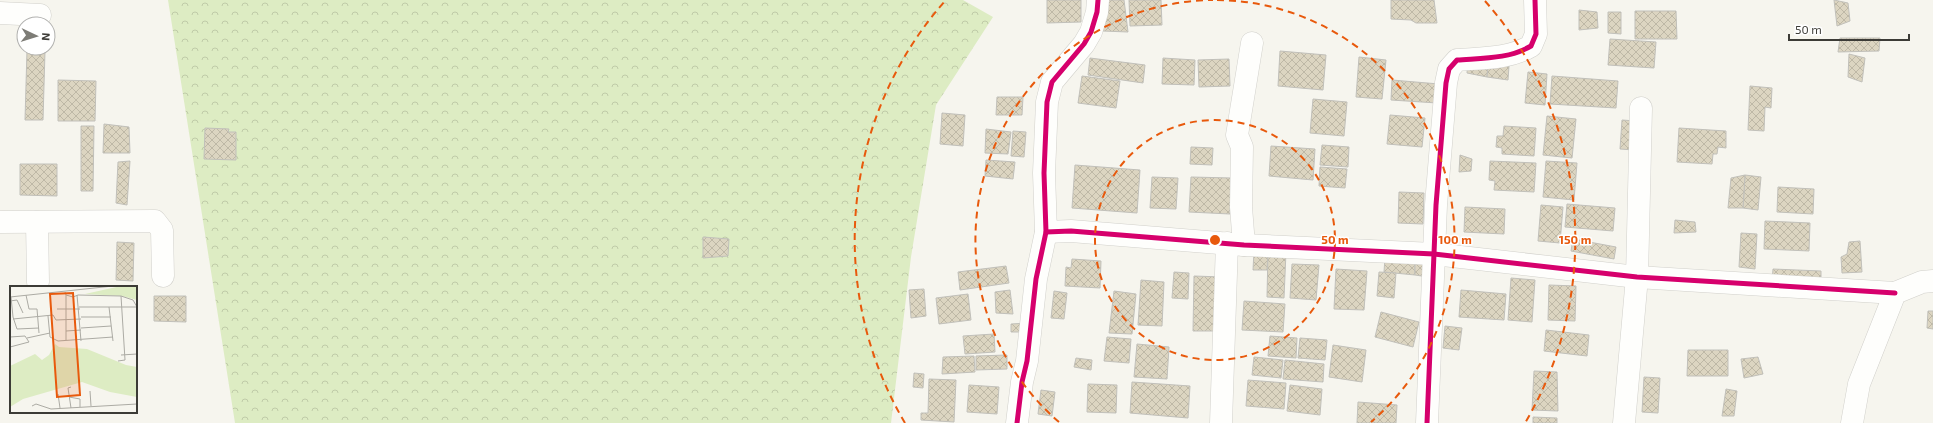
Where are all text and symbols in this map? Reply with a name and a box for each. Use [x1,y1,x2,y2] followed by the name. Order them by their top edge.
[16,16,56,56] north arrow
[1789,16,1909,42] scale bar
[1795,22,1822,36] text: 50 m
[40,32,53,41] text: N
[1321,232,1349,246] text: 50 m
[1438,232,1472,246] text: 100 m
[1559,232,1591,246] text: 150 m
[1208,233,1222,247] centre of rings
[10,286,137,413] inset map

